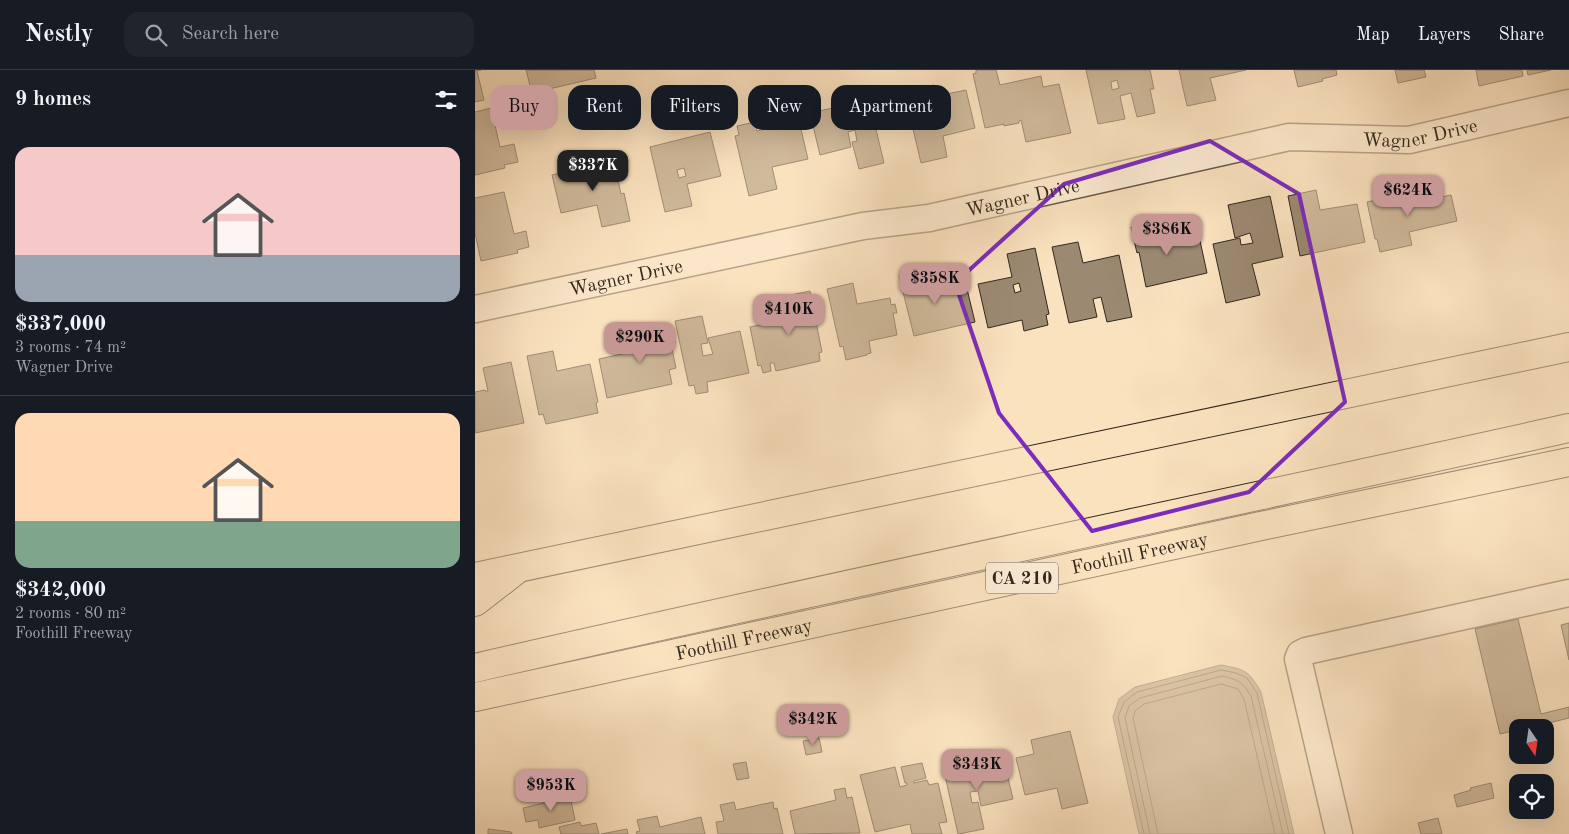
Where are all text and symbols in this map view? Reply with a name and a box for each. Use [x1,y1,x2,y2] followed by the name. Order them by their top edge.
[124,12,474,57] search box
[142,21,170,49] icon: search
[25,23,94,47] text: Nestly
[182,25,279,44] text: Search here
[1356,26,1390,44] text: Map
[1418,26,1470,44] text: Layers
[1498,26,1544,44] text: Share
[490,85,558,130] chip: Buy
[568,85,641,130] chip: Rent
[651,85,738,130] chip: Filters
[748,85,821,130] chip: New
[831,85,951,130] chip: Apartment
[432,86,460,114] icon: filters
[15,89,91,110] text: 9 homes
[1362,117,1480,152] street label: Wagner Drive
[558,150,628,192] pin: $337K
[568,158,618,174] text: $337K
[1373,174,1443,217] pin: $624K
[964,177,1082,221] street label: Wagner Drive
[193,180,283,270] icon: home
[1383,183,1433,199] text: $624K
[1132,214,1202,256] pin: $386K
[1142,222,1192,238] text: $386K
[567,258,685,301] street label: Wagner Drive
[900,262,970,305] pin: $358K
[910,271,960,287] text: $358K
[754,294,824,336] pin: $410K
[764,302,814,318] text: $410K
[15,314,106,335] text: $337,000
[605,322,675,364] pin: $290K
[615,330,665,346] text: $290K
[15,340,126,356] text: 3 rooms · 74 m²
[15,360,113,376] text: Wagner Drive
[193,445,283,535] icon: home
[1070,531,1210,579] street label: Foothill Freeway
[986,562,1058,594] road number: CA 210
[15,580,106,601] text: $342,000
[15,606,126,622] text: 2 rooms · 80 m²
[674,617,814,665] street label: Foothill Freeway
[15,626,132,642] text: Foothill Freeway
[778,704,848,746] pin: $342K
[788,712,838,728] text: $342K
[1509,719,1554,764] north arrow
[1509,719,1554,819] map controls
[942,748,1012,791] pin: $343K
[952,757,1002,773] text: $343K
[516,770,586,812] pin: $953K
[1509,774,1554,819] button: locate
[526,778,576,794] text: $953K

